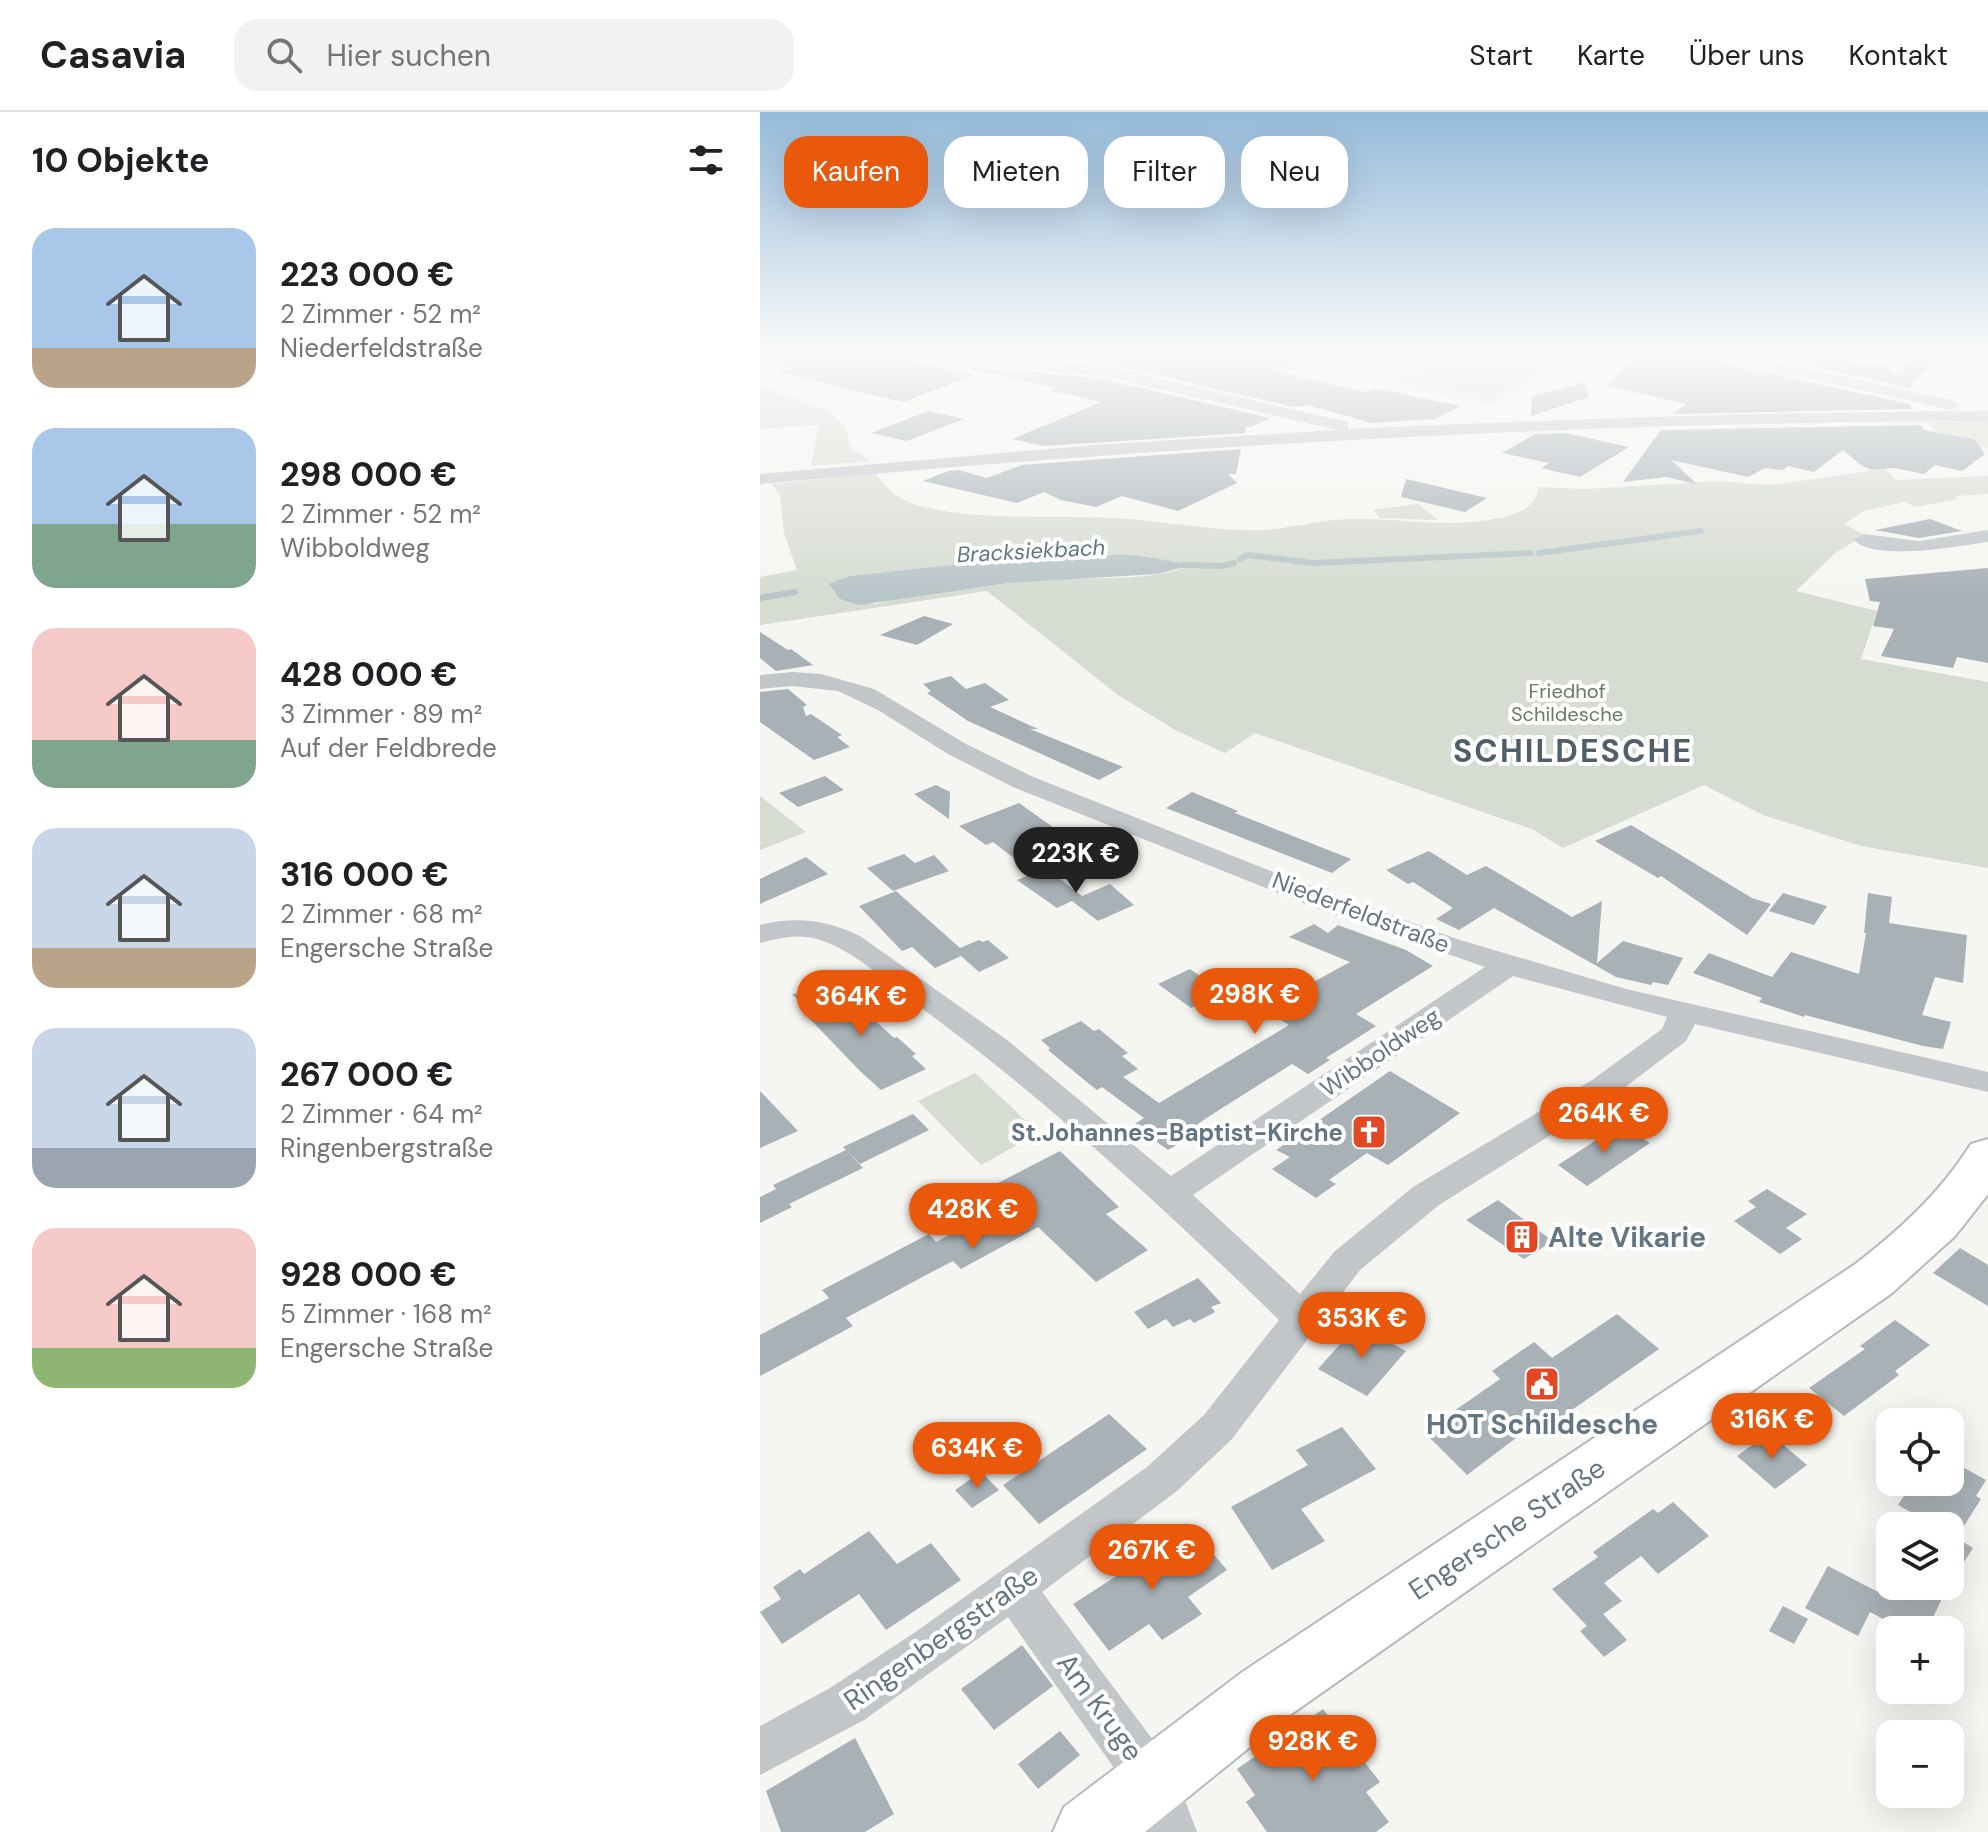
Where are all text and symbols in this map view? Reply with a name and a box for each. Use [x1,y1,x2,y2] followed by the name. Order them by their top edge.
[234,19,794,91] search box
[40,30,186,80] text: Casavia
[262,33,306,77] icon: search
[326,36,491,75] text: Hier suchen
[1469,37,1533,74] text: Start
[1577,37,1645,74] text: Karte
[1689,37,1805,74] text: Über uns
[1849,37,1948,74] text: Kontakt
[784,136,928,208] chip: Kaufen
[944,136,1088,208] chip: Mieten
[1104,136,1225,208] chip: Filter
[1241,136,1348,208] chip: Neu
[32,138,209,183] text: 10 Objekte
[684,138,728,182] icon: filters
[280,252,454,297] text: 223 000 €
[96,260,192,356] icon: home
[280,297,481,331] text: 2 Zimmer · 52 m²
[280,331,483,365] text: Niederfeldstraße
[280,452,457,497] text: 298 000 €
[96,460,192,556] icon: home
[280,497,481,531] text: 2 Zimmer · 52 m²
[280,531,430,565] text: Wibboldweg
[956,533,1106,569] water label: Bracksiekbach
[280,652,458,697] text: 428 000 €
[96,660,192,756] icon: home
[1511,678,1623,727] park label: Friedhof Schildesche
[280,697,482,731] text: 3 Zimmer · 89 m²
[1453,730,1693,772] district label: SCHILDESCHE
[280,731,497,765] text: Auf der Feldbrede
[1011,827,1141,895] pin: 223K €
[1031,836,1121,870] text: 223K €
[280,852,449,897] text: 316 000 €
[96,860,192,956] icon: home
[1268,864,1454,960] street label: Niederfeldstraße
[280,897,483,931] text: 2 Zimmer · 68 m²
[280,931,493,965] text: Engersche Straße
[1190,968,1320,1036] pin: 298K €
[796,970,926,1038] pin: 364K €
[1209,977,1301,1011] text: 298K €
[815,979,907,1013] text: 364K €
[1314,1000,1446,1104] street label: Wibboldweg
[280,1052,454,1097] text: 267 000 €
[96,1060,192,1156] icon: home
[1539,1087,1669,1155] pin: 264K €
[1558,1096,1650,1130] text: 264K €
[280,1097,483,1131] text: 2 Zimmer · 64 m²
[1350,1113,1388,1151] church icon: St.Johannes-Baptist-Kirche
[1011,1117,1343,1148] place label: St.Johannes-Baptist-Kirche
[280,1131,493,1165] text: Ringenbergstraße
[908,1183,1038,1251] pin: 428K €
[927,1192,1019,1226] text: 428K €
[1503,1218,1541,1256] building icon: Alte Vikarie
[1548,1219,1706,1256] place label: Alte Vikarie
[280,1252,457,1297] text: 928 000 €
[96,1260,192,1356] icon: home
[1297,1292,1427,1360] pin: 353K €
[280,1297,492,1331] text: 5 Zimmer · 168 m²
[1316,1301,1408,1335] text: 353K €
[280,1331,493,1365] text: Engersche Straße
[1523,1365,1561,1403] public building icon: HOT Schildesche
[1707,1393,1837,1461] pin: 316K €
[1729,1402,1815,1436] text: 316K €
[1426,1406,1658,1443] place label: HOT Schildesche
[1876,1408,1964,1808] map controls
[1876,1408,1964,1496] button: locate
[912,1422,1042,1490] pin: 634K €
[931,1431,1023,1465] text: 634K €
[1401,1449,1613,1609] street label: Engersche Straße
[1876,1512,1964,1600] button: layers
[1087,1524,1217,1592] pin: 267K €
[1108,1533,1196,1567] text: 267K €
[836,1557,1046,1719] street label: Ringenbergstraße
[1876,1616,1964,1704] button: +
[1048,1646,1152,1768] street label: Am Kruge
[1248,1715,1378,1783] pin: 928K €
[1876,1720,1964,1808] button: −
[1267,1724,1359,1758] text: 928K €

